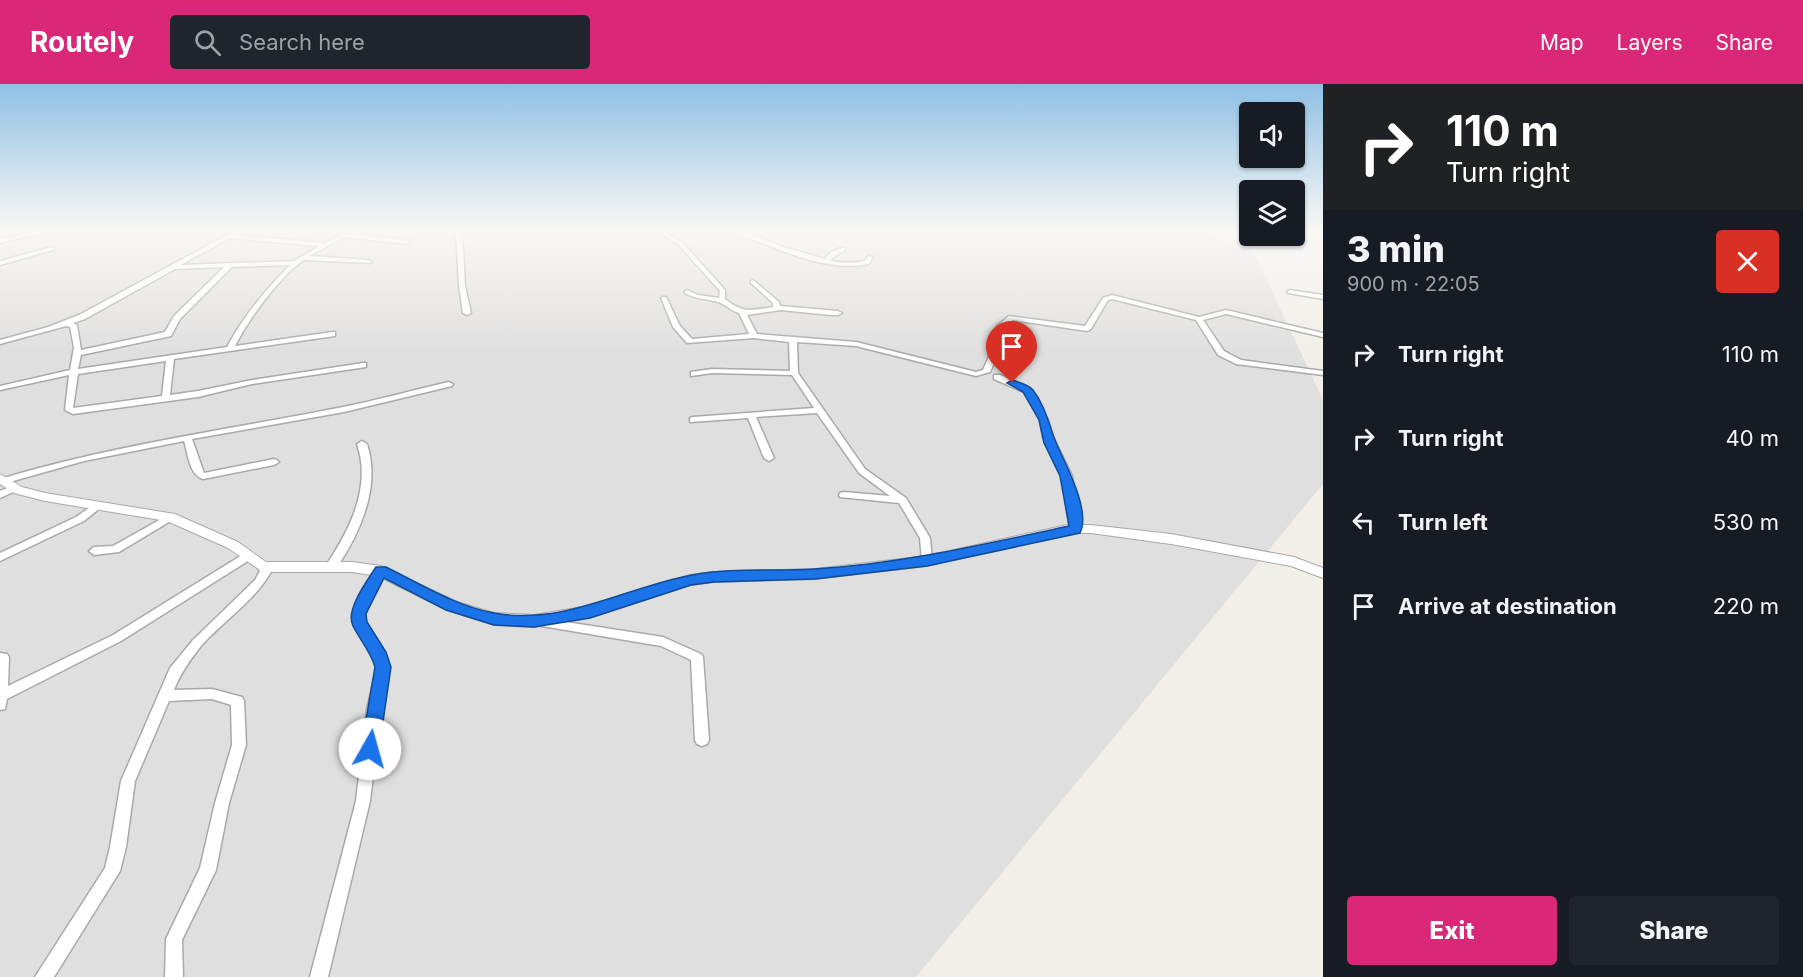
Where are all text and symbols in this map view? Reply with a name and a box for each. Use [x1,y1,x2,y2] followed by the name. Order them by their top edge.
[170,15,590,69] search box
[30,25,134,59] text: Routely
[191,26,224,59] icon: search
[239,29,365,55] text: Search here
[1540,30,1584,55] text: Map
[1617,30,1683,55] text: Layers
[1716,30,1773,55] text: Share
[1239,102,1305,246] map controls
[1239,102,1305,168] button: sound
[1446,105,1559,156] text: 110 m
[1347,108,1425,186] icon: right
[1446,156,1570,189] text: Turn right
[1239,180,1305,246] button: layers
[1347,227,1445,271] text: 3 min
[1716,230,1779,293] button: close
[1347,272,1480,296] text: 900 m · 22:05
[986,321,1037,383] pin
[995,330,1028,363] icon: arrive
[1347,338,1380,371] icon: right
[1398,341,1504,367] text: Turn right
[1722,341,1779,367] text: 110 m
[1347,422,1380,455] icon: right
[1398,425,1504,451] text: Turn right
[1725,425,1779,451] text: 40 m
[1347,506,1380,539] icon: left
[1398,509,1488,535] text: Turn left
[1713,509,1779,535] text: 530 m
[1347,590,1380,623] icon: arrive
[1398,593,1617,619] text: Arrive at destination
[1713,593,1779,619] text: 220 m
[338,717,402,781] position arrow
[1347,896,1557,965] button: Exit
[1569,896,1779,965] button: Share

